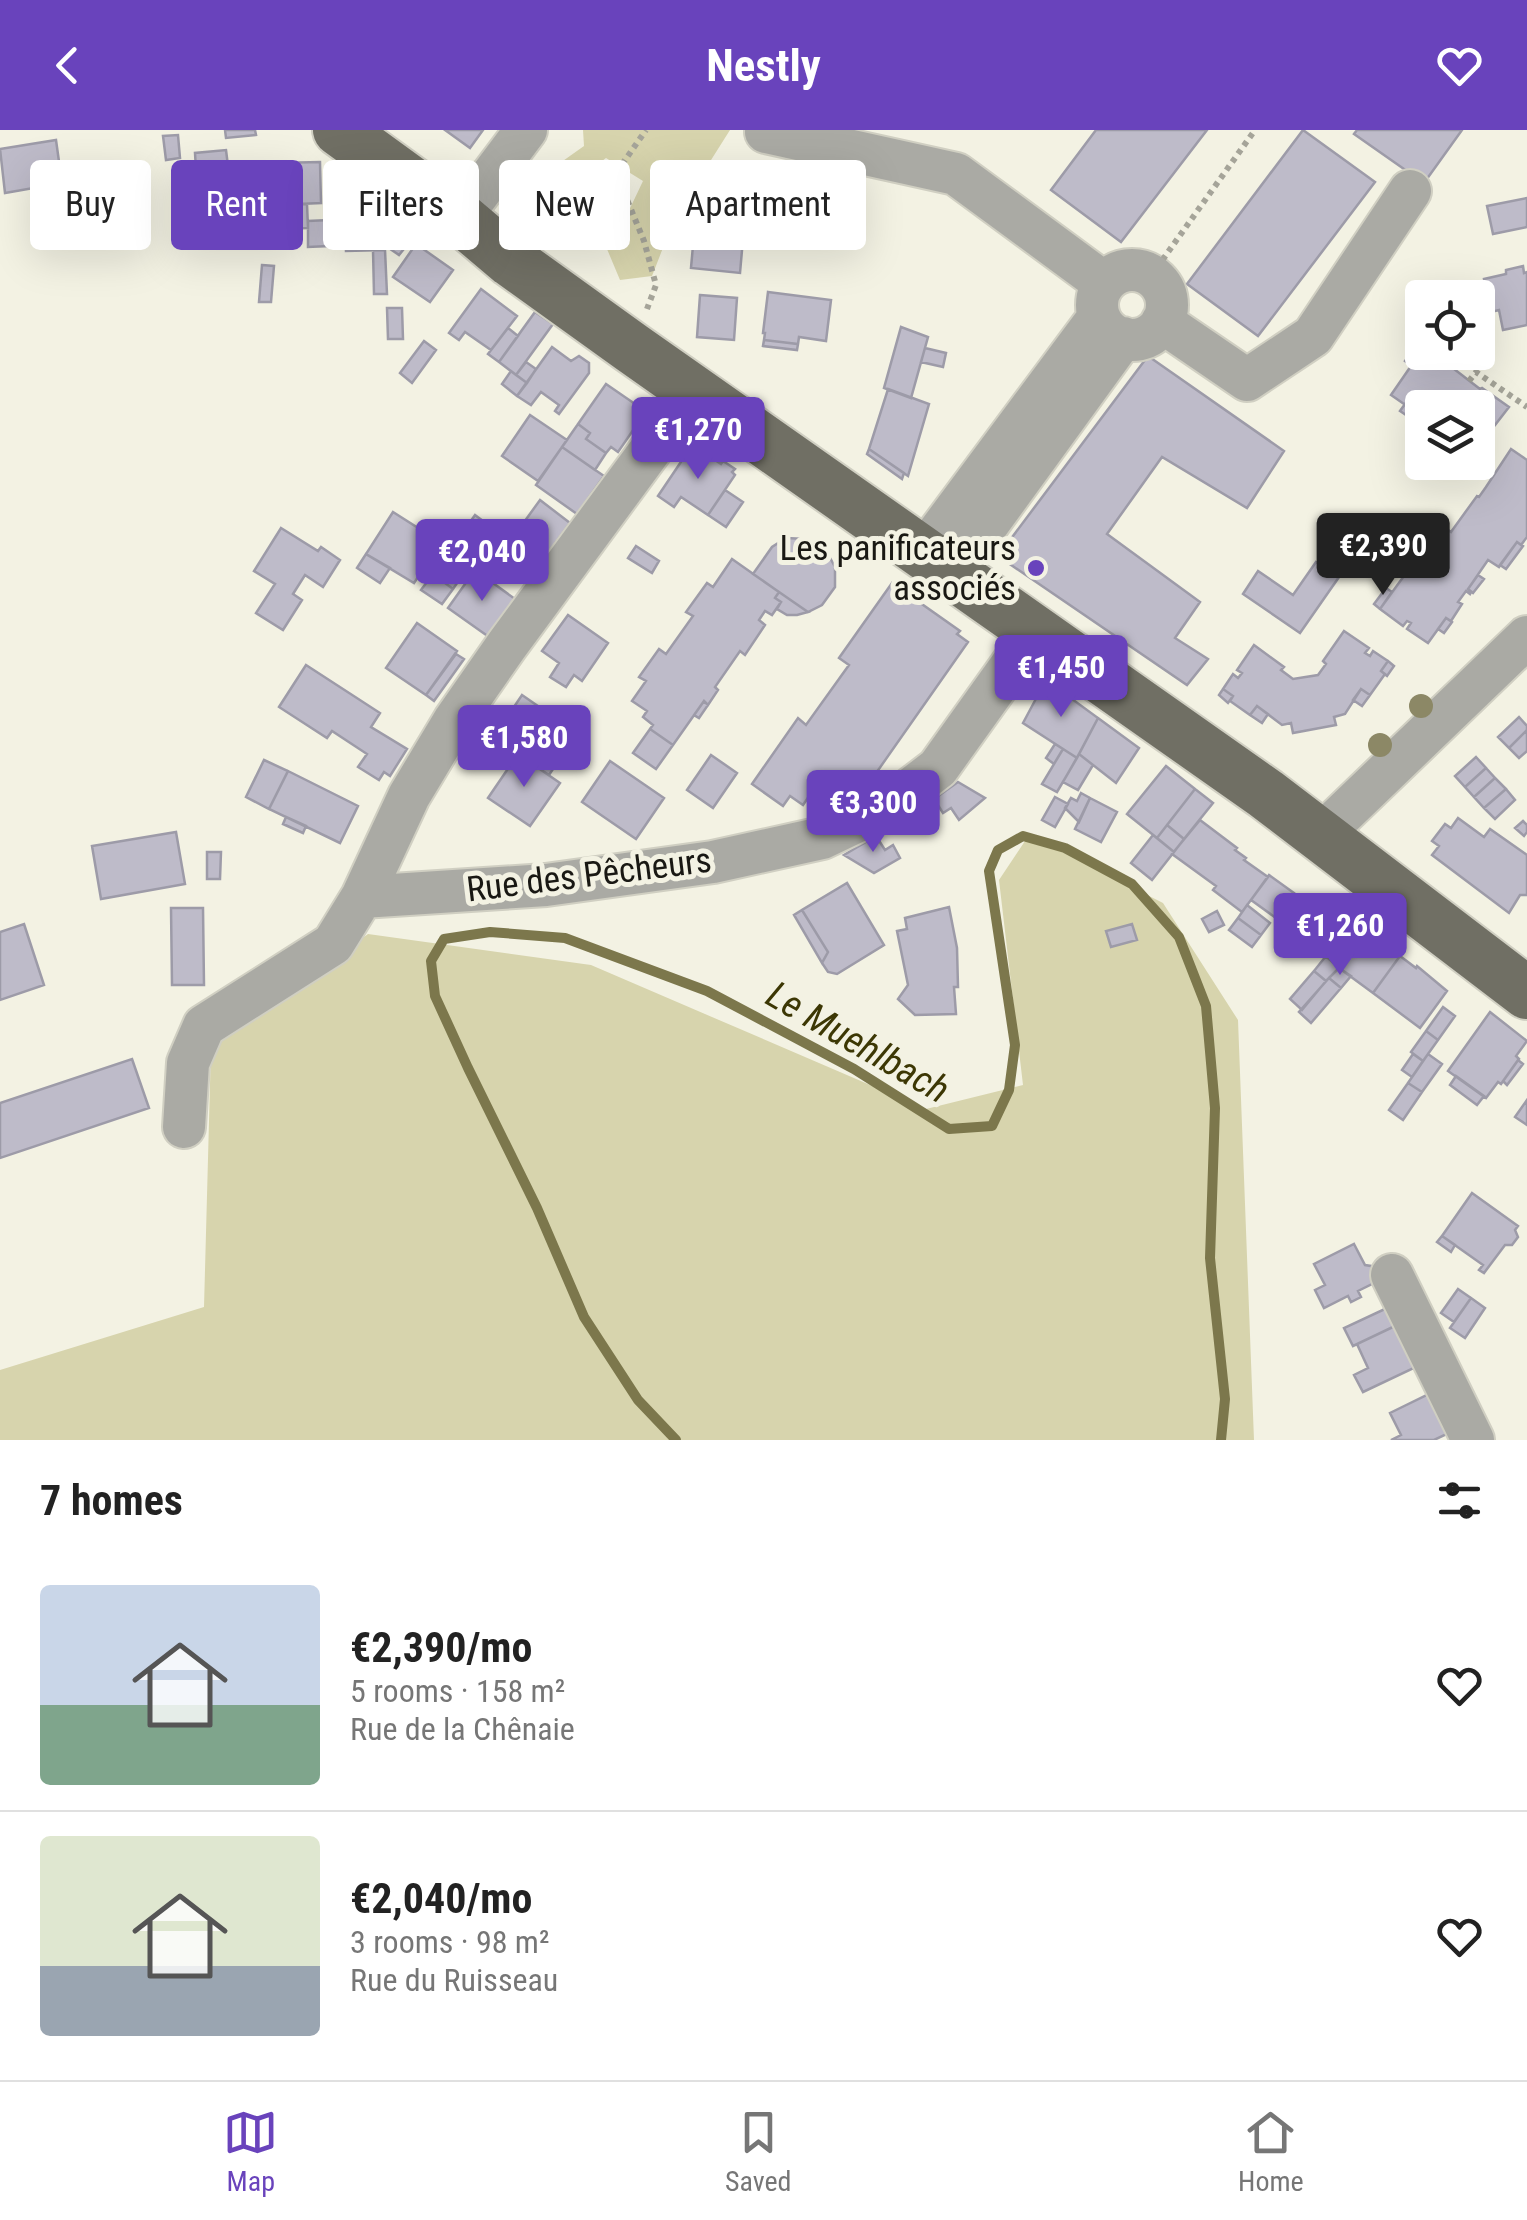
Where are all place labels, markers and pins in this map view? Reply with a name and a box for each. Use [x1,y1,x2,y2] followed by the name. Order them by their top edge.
[617,397,779,482] pin: €1,270
[1302,513,1464,598] pin: €2,390
[401,519,563,604] pin: €2,040
[780,528,1016,609] place label: Les panificateurs associés
[1025,557,1047,579] marker: Les panificateurs associés
[980,635,1142,720] pin: €1,450
[443,705,605,790] pin: €1,580
[792,770,954,855] pin: €3,300
[1259,893,1421,978] pin: €1,260

